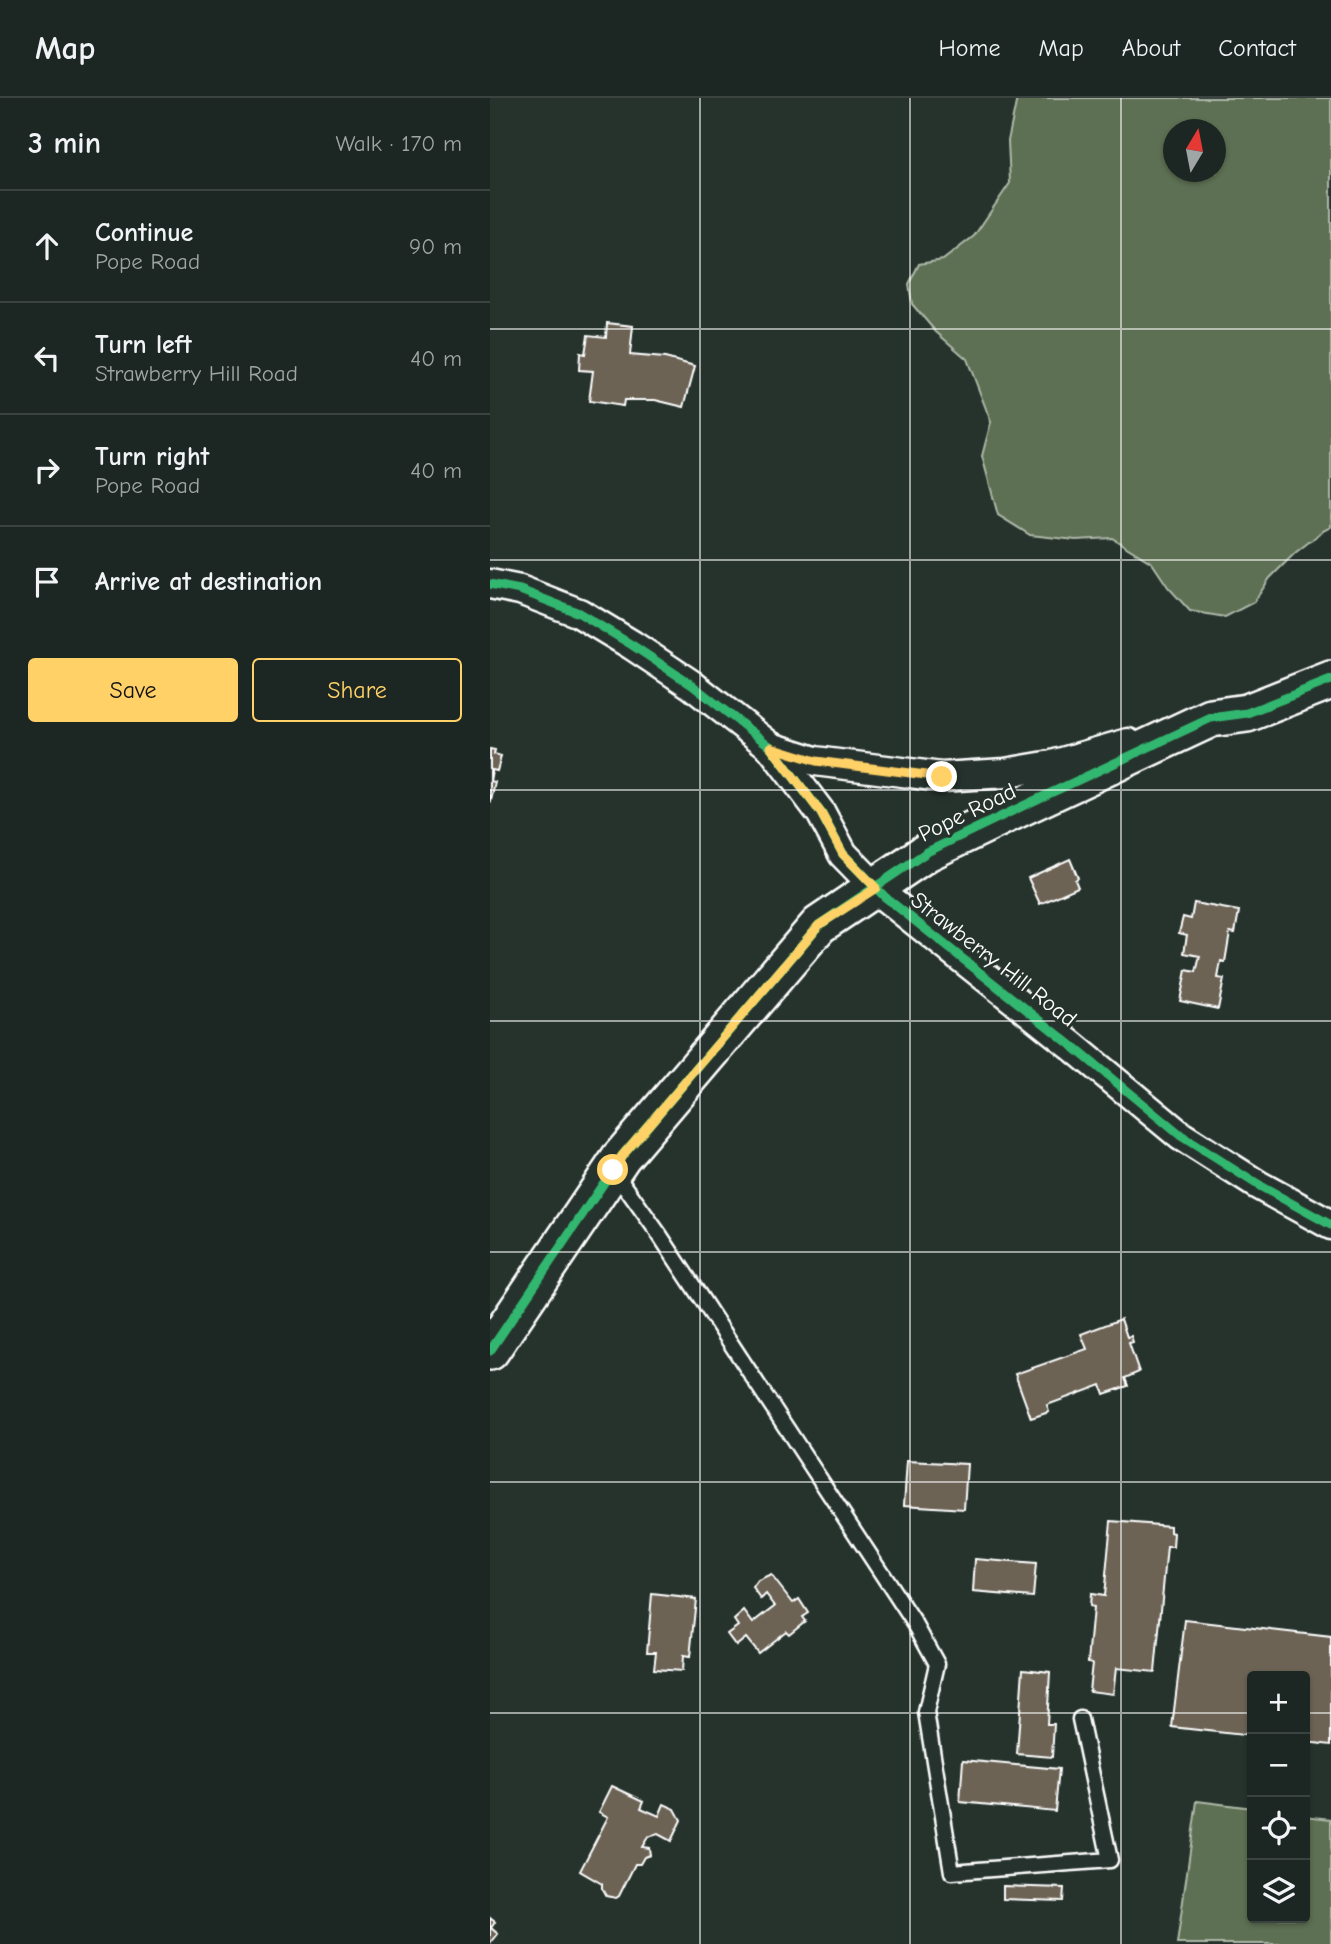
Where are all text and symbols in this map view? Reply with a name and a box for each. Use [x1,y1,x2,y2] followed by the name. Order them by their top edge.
[35,29,96,67] text: Map
[939,34,1000,62] text: Home
[1038,34,1084,62] text: Map
[1122,34,1180,62] text: About
[1218,34,1296,62] text: Contact
[1163,119,1226,182] north arrow
[28,126,101,161] text: 3 min
[335,130,462,157] text: Walk · 170 m
[95,218,193,248] text: Continue
[28,227,66,265] icon: ahead
[409,233,462,260] text: 90 m
[95,248,200,275] text: Pope Road
[95,330,192,360] text: Turn left
[28,339,66,377] icon: left
[410,345,462,372] text: 40 m
[95,360,298,387] text: Strawberry Hill Road
[95,442,209,472] text: Turn right
[28,451,66,489] icon: right
[410,457,462,484] text: 40 m
[95,472,200,499] text: Pope Road
[28,563,66,601] icon: arrive
[95,567,322,597] text: Arrive at destination
[28,658,238,722] button: Save
[252,658,462,722] button: Share
[926,761,957,792] route end
[914,777,1020,848] street label: Pope Road
[905,886,1082,1032] street label: Strawberry Hill Road
[597,1154,628,1185] route start
[1247,1671,1310,1923] map controls
[1247,1671,1310,1734] button: +
[1247,1734,1310,1797] button: −
[1247,1797,1310,1860] button: locate
[1247,1860,1310,1923] button: layers

